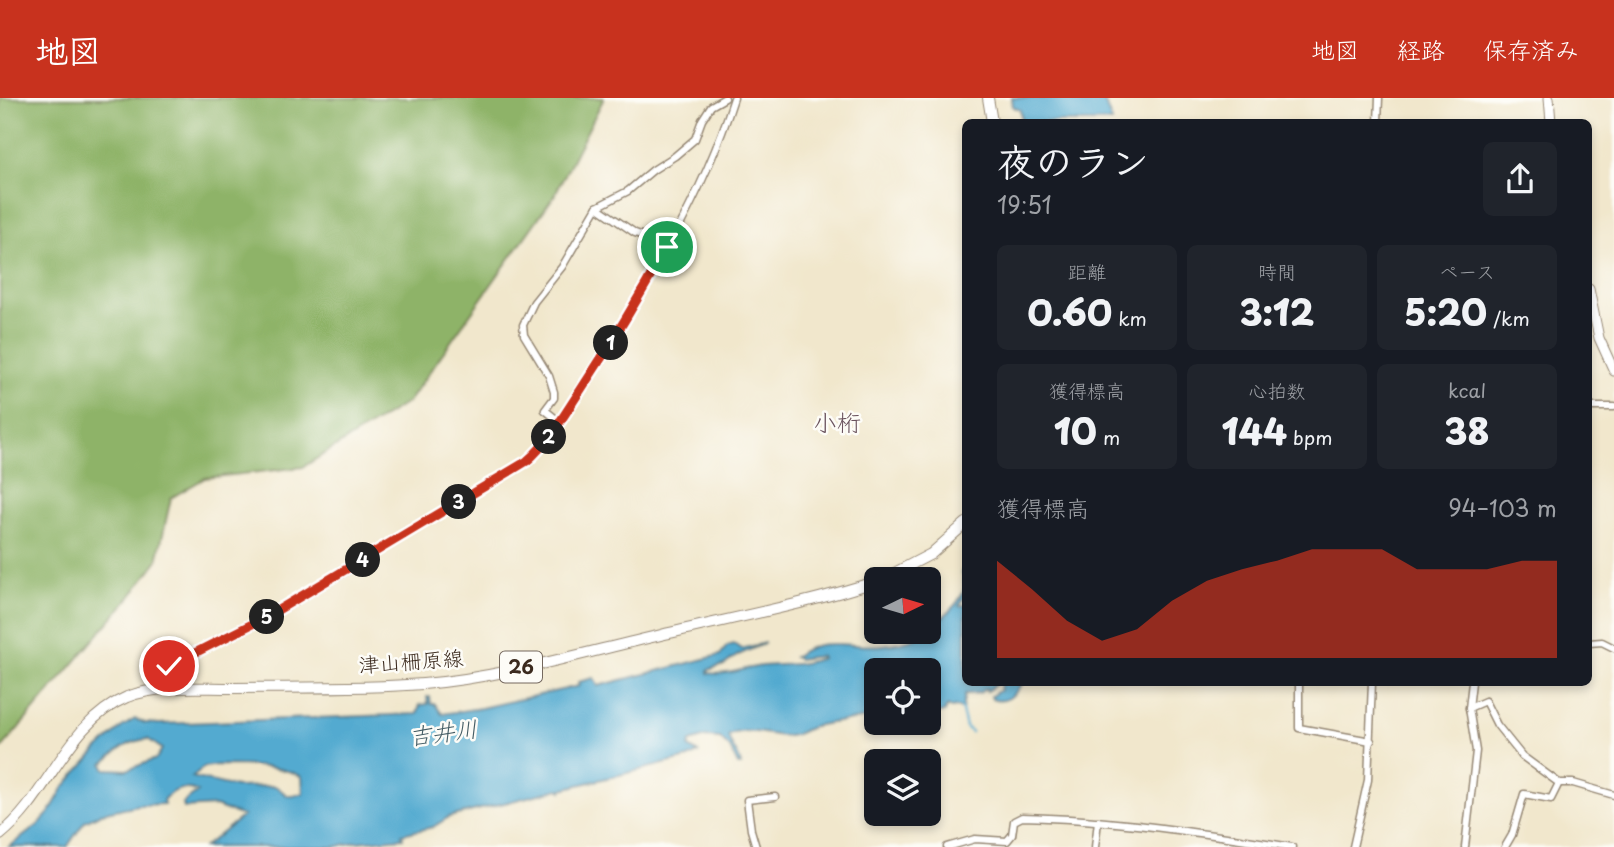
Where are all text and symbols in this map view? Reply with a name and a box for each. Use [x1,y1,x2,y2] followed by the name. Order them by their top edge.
[35,24,101,74] text: 地図
[1311,31,1359,67] text: 地図
[1397,31,1445,67] text: 経路
[1483,31,1579,67] text: 保存済み
[997,132,1149,189] text: 夜のラン
[1483,142,1557,216] button: share
[997,187,1052,222] text: 19:51
[637,217,697,277] pin
[648,228,686,266] icon: arrive
[1068,257,1106,285] text: 距離
[1258,257,1296,285] text: 時間
[1439,257,1495,285] text: ペース
[1027,285,1112,338] text: 0.60
[1240,285,1314,338] text: 3:12
[1404,285,1487,338] text: 5:20
[1112,304,1147,332] text: km
[1487,304,1530,332] text: /km
[594,326,628,360] pin: 1
[606,328,615,356] text: 1
[1049,376,1125,404] text: 獲得標高
[1248,376,1306,404] text: 心拍数
[1448,376,1486,404] text: kcal
[813,403,861,439] district label: 小桁
[1054,404,1097,457] text: 10
[1222,404,1287,457] text: 144
[1445,404,1489,457] text: 38
[532,420,566,454] pin: 2
[542,422,555,450] text: 2
[1097,423,1120,451] text: m
[1287,423,1332,451] text: bpm
[442,484,476,520] pin: 3
[452,487,465,515] text: 3
[997,490,1089,525] text: 獲得標高
[1448,490,1557,525] text: 94–103 m
[346,542,380,578] pin: 4
[356,545,369,573] text: 4
[864,567,942,644] north arrow
[864,567,941,826] map controls
[250,600,284,634] pin: 5
[260,602,273,630] text: 5
[139,636,199,696] pin
[357,640,464,680] street label: 津山柵原線
[150,647,188,685] icon: check
[500,652,542,682] road number: 26
[864,658,941,735] button: locate
[406,710,479,753] water label: 吉井川
[864,749,941,826] button: layers

